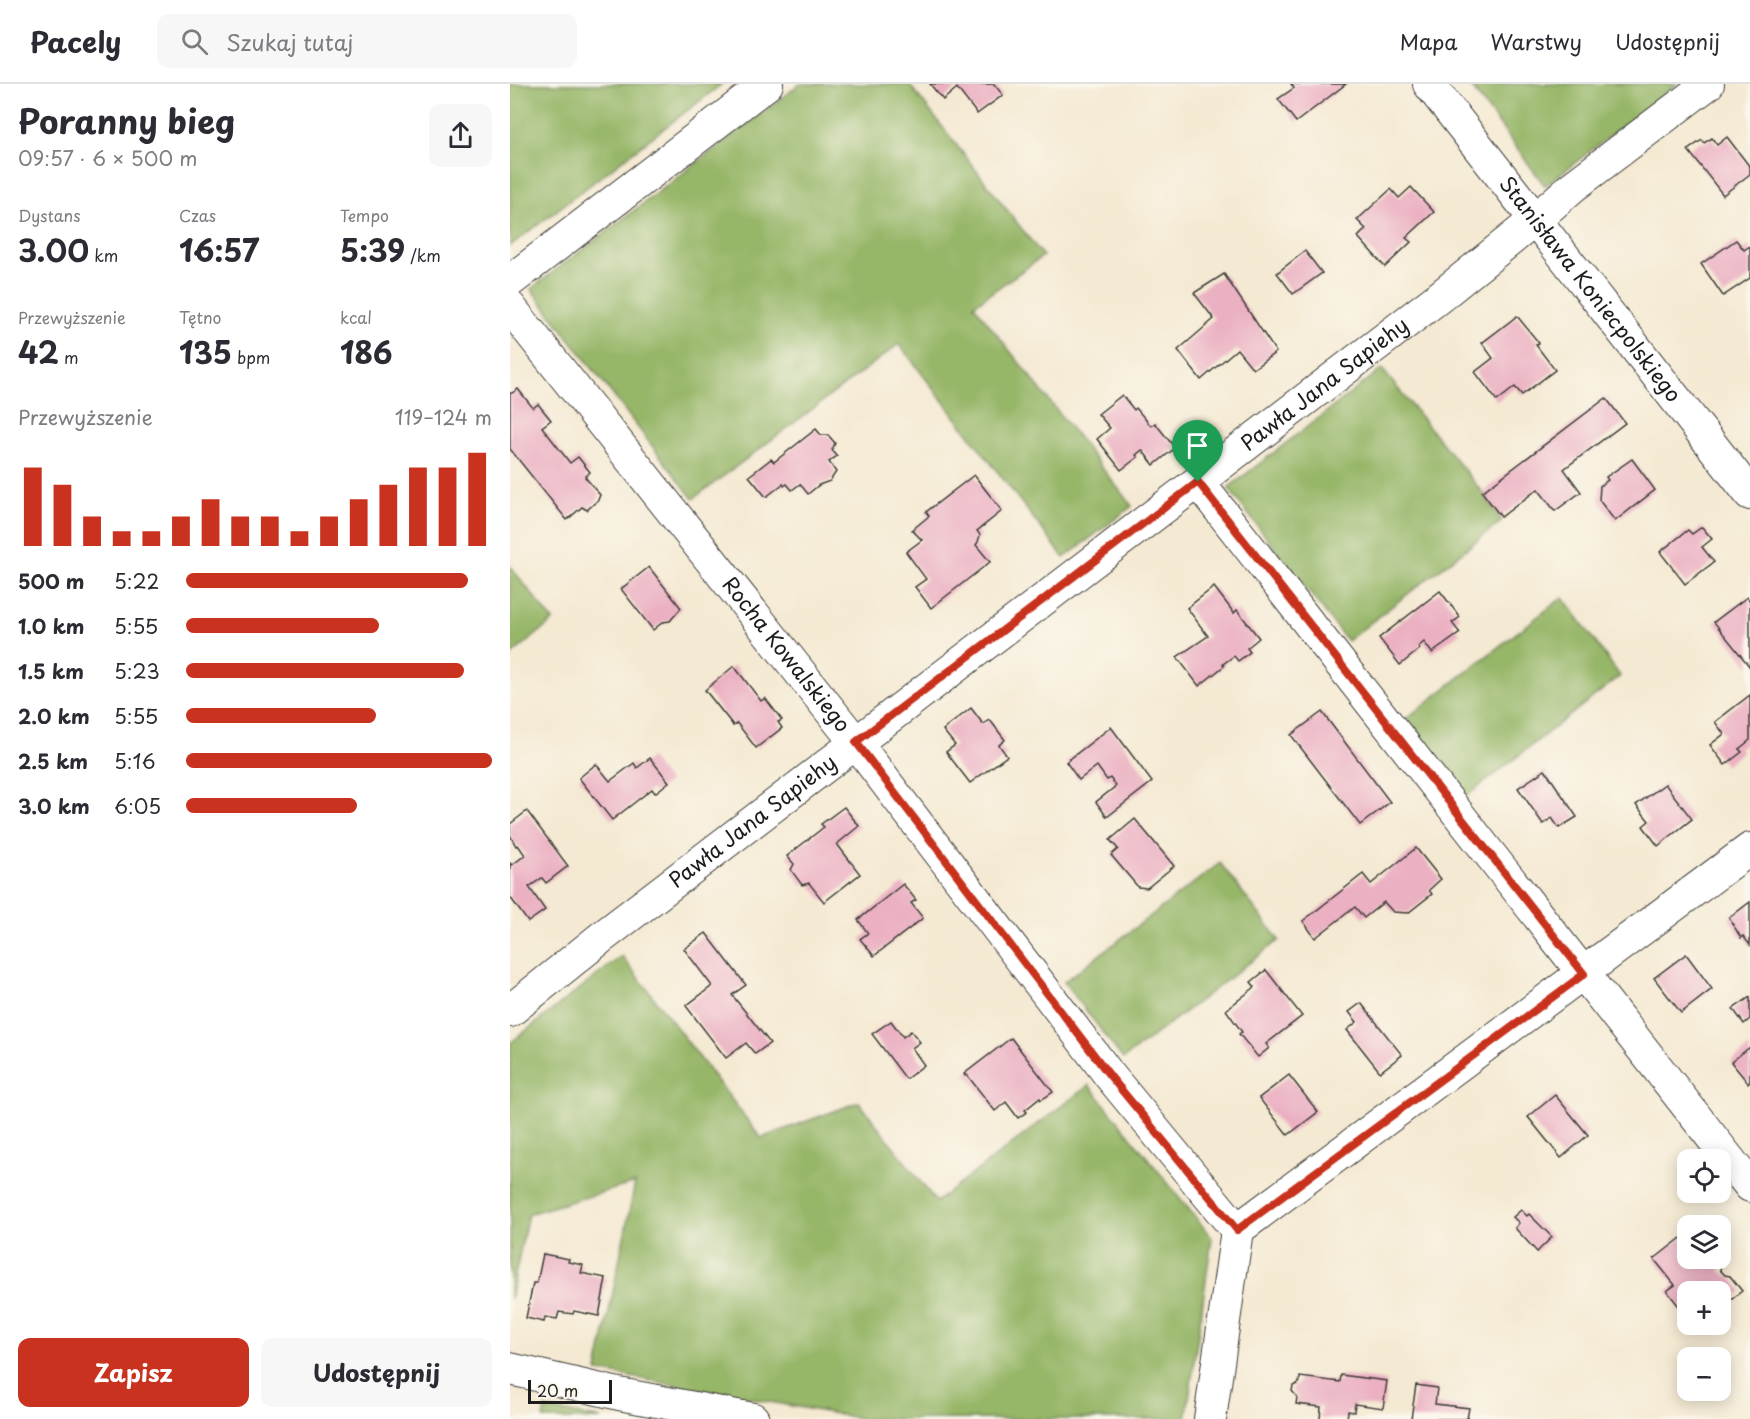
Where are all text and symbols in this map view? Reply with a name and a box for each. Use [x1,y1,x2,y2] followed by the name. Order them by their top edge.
[157,14,577,68] search box
[30,20,121,63] text: Pacely
[178,25,211,58] icon: search
[226,25,353,58] text: Szukaj tutaj
[1400,25,1458,57] text: Mapa
[1491,25,1582,57] text: Warstwy
[1615,25,1720,57] text: Udostępnij
[18,95,235,145] text: Poranny bieg
[429,104,492,167] button: share
[18,143,197,173] text: 09:57 · 6 × 500 m
[1493,168,1690,408] street label: Stanisława Koniecpolskiego
[18,203,81,227] text: Dystans
[179,203,216,227] text: Czas
[340,203,389,227] text: Tempo
[18,227,89,272] text: 3.00
[179,227,259,272] text: 16:57
[340,227,405,272] text: 5:39
[89,243,118,267] text: km
[405,243,441,267] text: /km
[18,305,126,329] text: Przewyższenie
[179,305,221,329] text: Tętno
[340,305,372,329] text: kcal
[1233,308,1414,457] street label: Pawła Jana Sapiehy
[18,329,59,374] text: 42
[179,329,232,374] text: 135
[340,329,393,374] text: 186
[59,345,78,369] text: m
[232,345,270,369] text: bpm
[18,402,153,432] text: Przewyższenie
[395,402,492,432] text: 119–124 m
[1172,420,1223,482] pin
[1181,429,1214,462] icon: arrive
[18,566,85,596] text: 500 m
[114,566,159,596] text: 5:22
[716,569,859,738] street label: Rocha Kowalskiego
[18,611,85,641] text: 1.0 km
[114,611,158,641] text: 5:55
[18,656,84,686] text: 1.5 km
[114,656,160,686] text: 5:23
[18,701,90,731] text: 2.0 km
[114,701,158,731] text: 5:55
[661,745,842,895] street label: Pawła Jana Sapiehy
[18,746,88,776] text: 2.5 km
[114,746,156,776] text: 5:16
[18,791,90,821] text: 3.0 km
[114,791,161,821] text: 6:05
[1677,1149,1731,1401] map controls
[1677,1149,1731,1203] button: locate
[1677,1215,1731,1269] button: layers
[1677,1281,1731,1335] button: +
[18,1338,249,1407] button: Zapisz
[261,1338,492,1407] button: Udostępnij
[1677,1347,1731,1401] button: −
[528,1377,612,1404] scale bar
[537,1378,578,1402] text: 20 m

